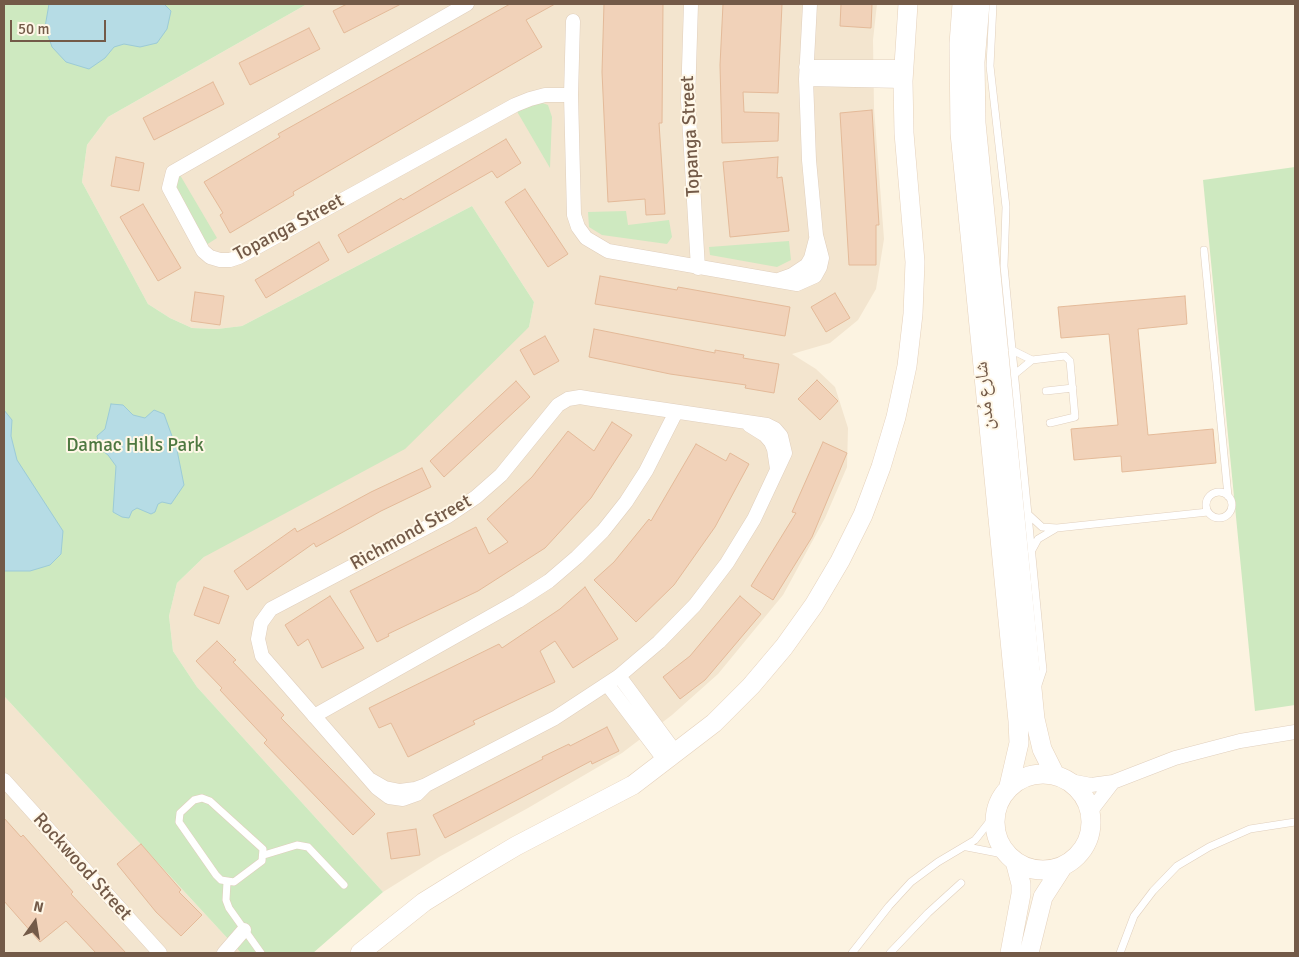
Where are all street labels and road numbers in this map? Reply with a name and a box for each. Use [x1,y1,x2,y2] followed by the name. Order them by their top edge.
[676,75,706,197] street label: Topanga Street
[230,190,348,266] street label: Topanga Street
[970,360,1000,432] street label: شارع مُدن
[346,490,476,576] street label: Richmond Street
[28,809,136,925] street label: Rockwood Street

